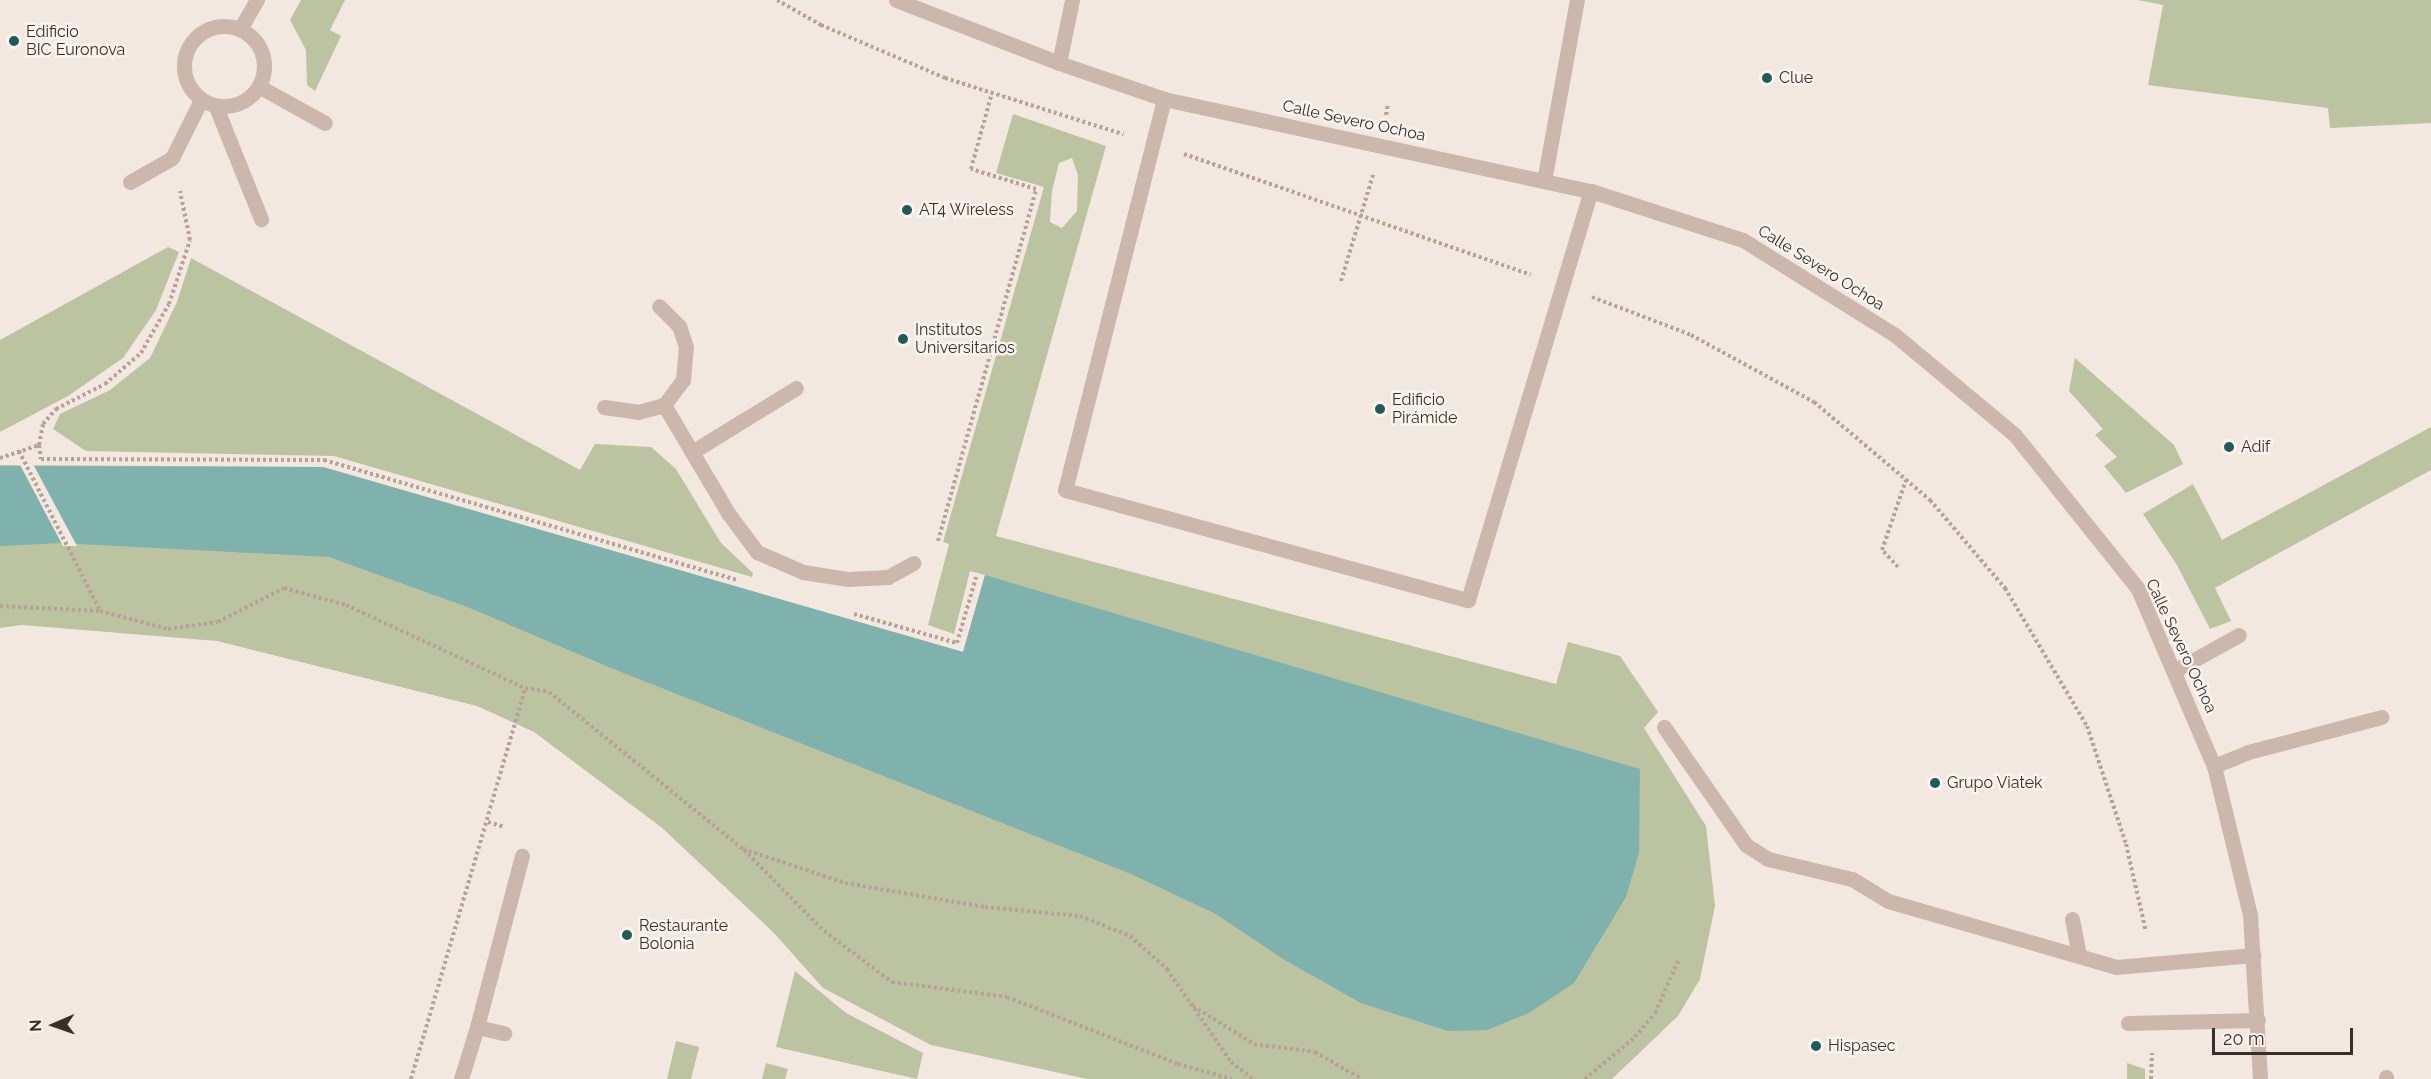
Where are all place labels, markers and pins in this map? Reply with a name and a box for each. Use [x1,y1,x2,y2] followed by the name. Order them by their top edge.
[26,22,125,60] place label: Edificio BIC Euronova
[7,34,21,48] marker: Edificio BIC Euronova
[1779,68,1813,88] place label: Clue
[1760,71,1774,85] marker: Clue
[919,200,1014,220] place label: AT4 Wireless
[900,203,914,217] marker: AT4 Wireless
[915,320,1015,358] place label: Institutos Universitarios
[896,332,910,346] marker: Institutos Universitarios
[1392,390,1457,428] place label: Edificio Pirámide
[1373,402,1387,416] marker: Edificio Pirámide
[2241,437,2270,457] place label: Adif
[2222,440,2236,454] marker: Adif
[1947,773,2043,793] place label: Grupo Viatek
[1928,776,1942,790] marker: Grupo Viatek
[639,916,728,954] place label: Restaurante Bolonia
[620,928,634,942] marker: Restaurante Bolonia
[1828,1036,1896,1056] place label: Hispasec
[1809,1039,1823,1053] marker: Hispasec

